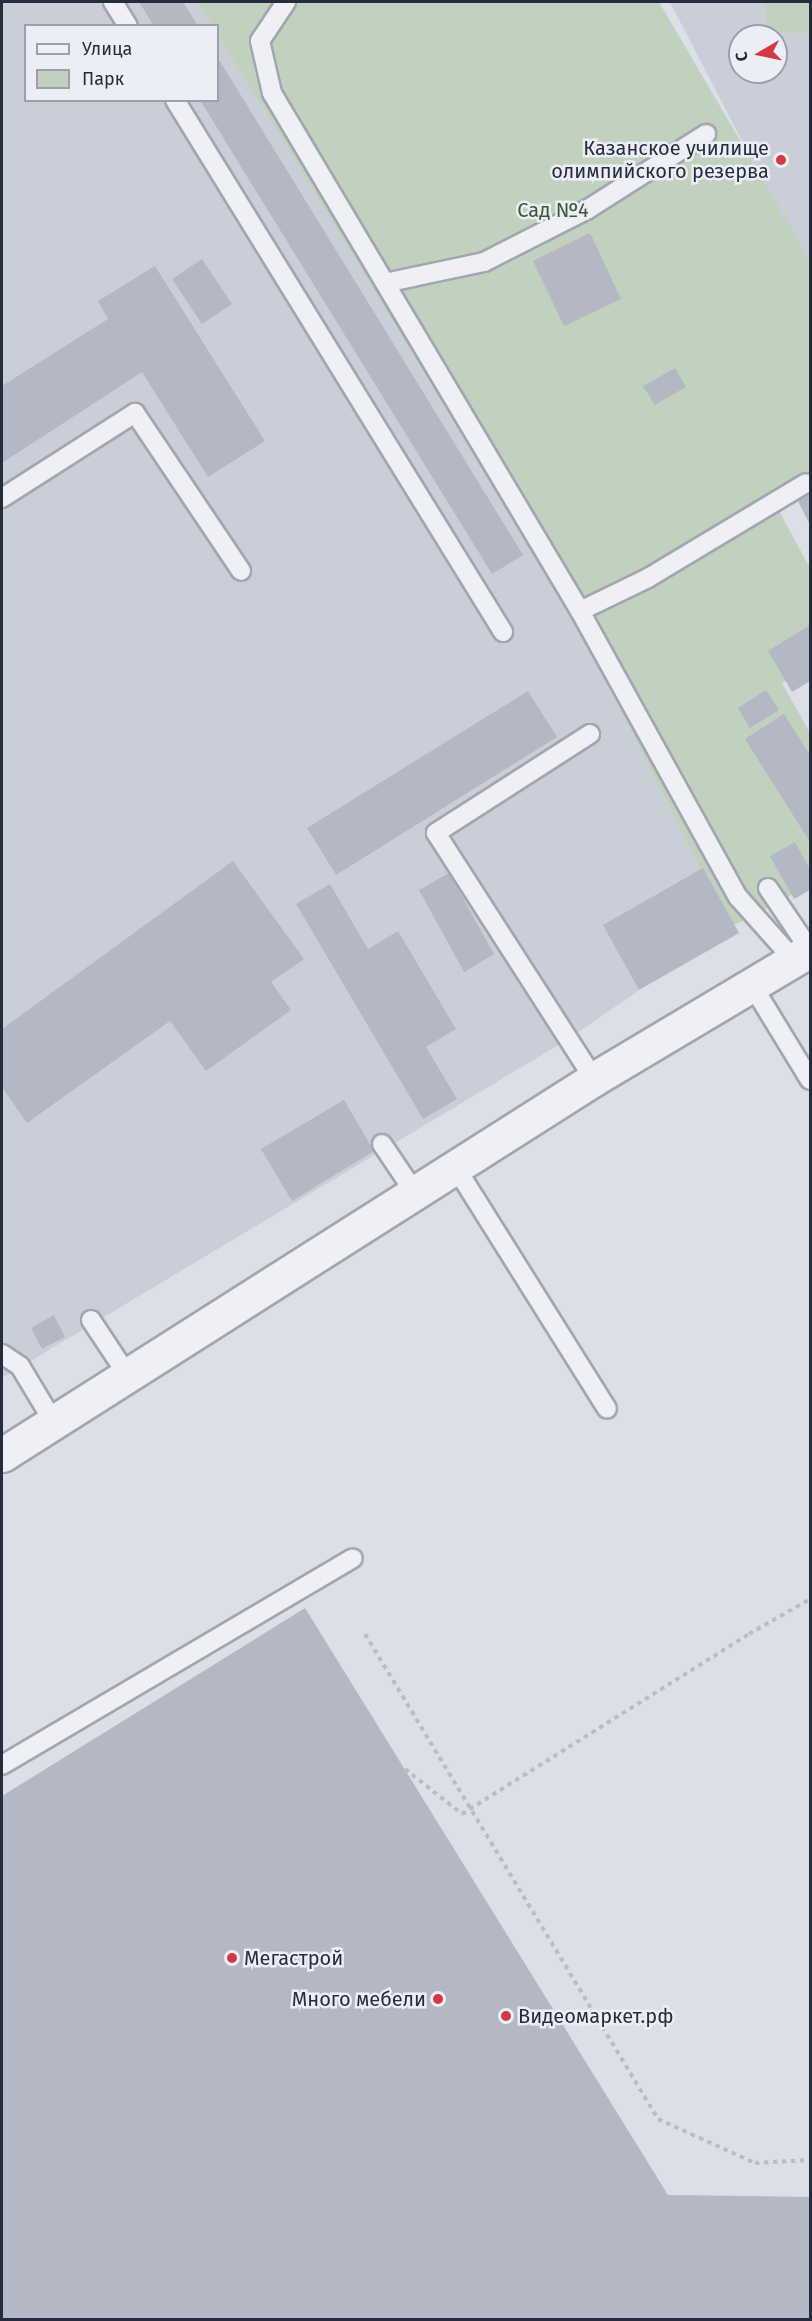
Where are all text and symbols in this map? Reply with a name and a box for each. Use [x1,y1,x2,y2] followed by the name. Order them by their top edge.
[24,24,219,102] legend
[728,24,788,84] north arrow
[82,38,132,60] text: Улица
[732,51,752,63] text: С
[82,68,124,90] text: Парк
[551,136,769,183] place label: Казанское училище олимпийского резерва
[774,153,788,167] marker: Казанское училище олимпийского резерва
[517,198,589,222] park label: Сад №4
[244,1946,343,1970] place label: Мегастрой
[225,1951,239,1965] marker: Мегастрой
[292,1987,426,2011] place label: Много мебели
[431,1992,445,2006] marker: Много мебели
[518,2004,673,2028] place label: Видеомаркет.рф
[499,2009,513,2023] marker: Видеомаркет.рф

